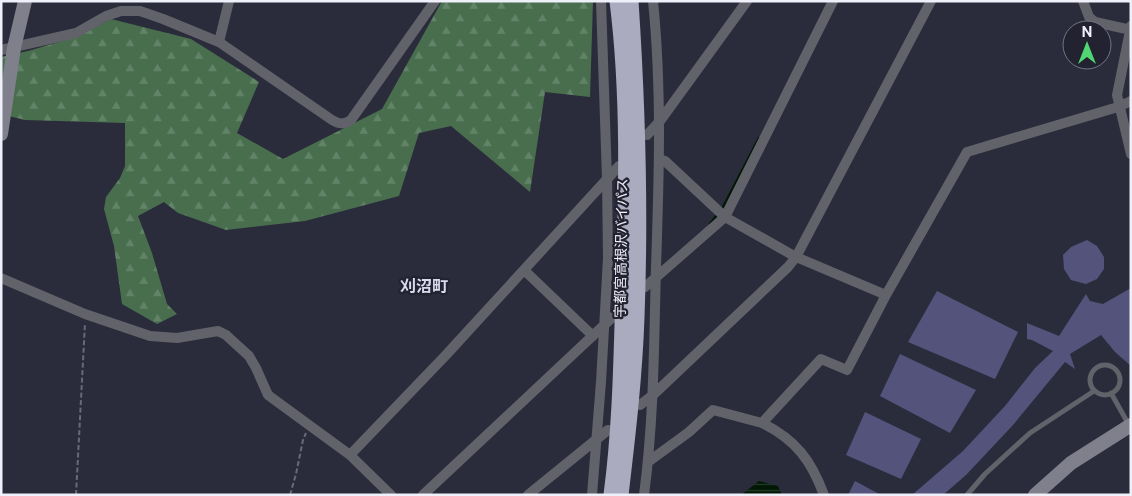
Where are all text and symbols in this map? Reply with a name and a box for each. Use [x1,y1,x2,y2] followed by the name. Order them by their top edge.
[1062,20,1112,70] north arrow
[1082,24,1092,40] text: N
[612,178,630,318] street label: 宇都宮高根沢バイパス
[400,277,448,296] district label: 刈沼町

